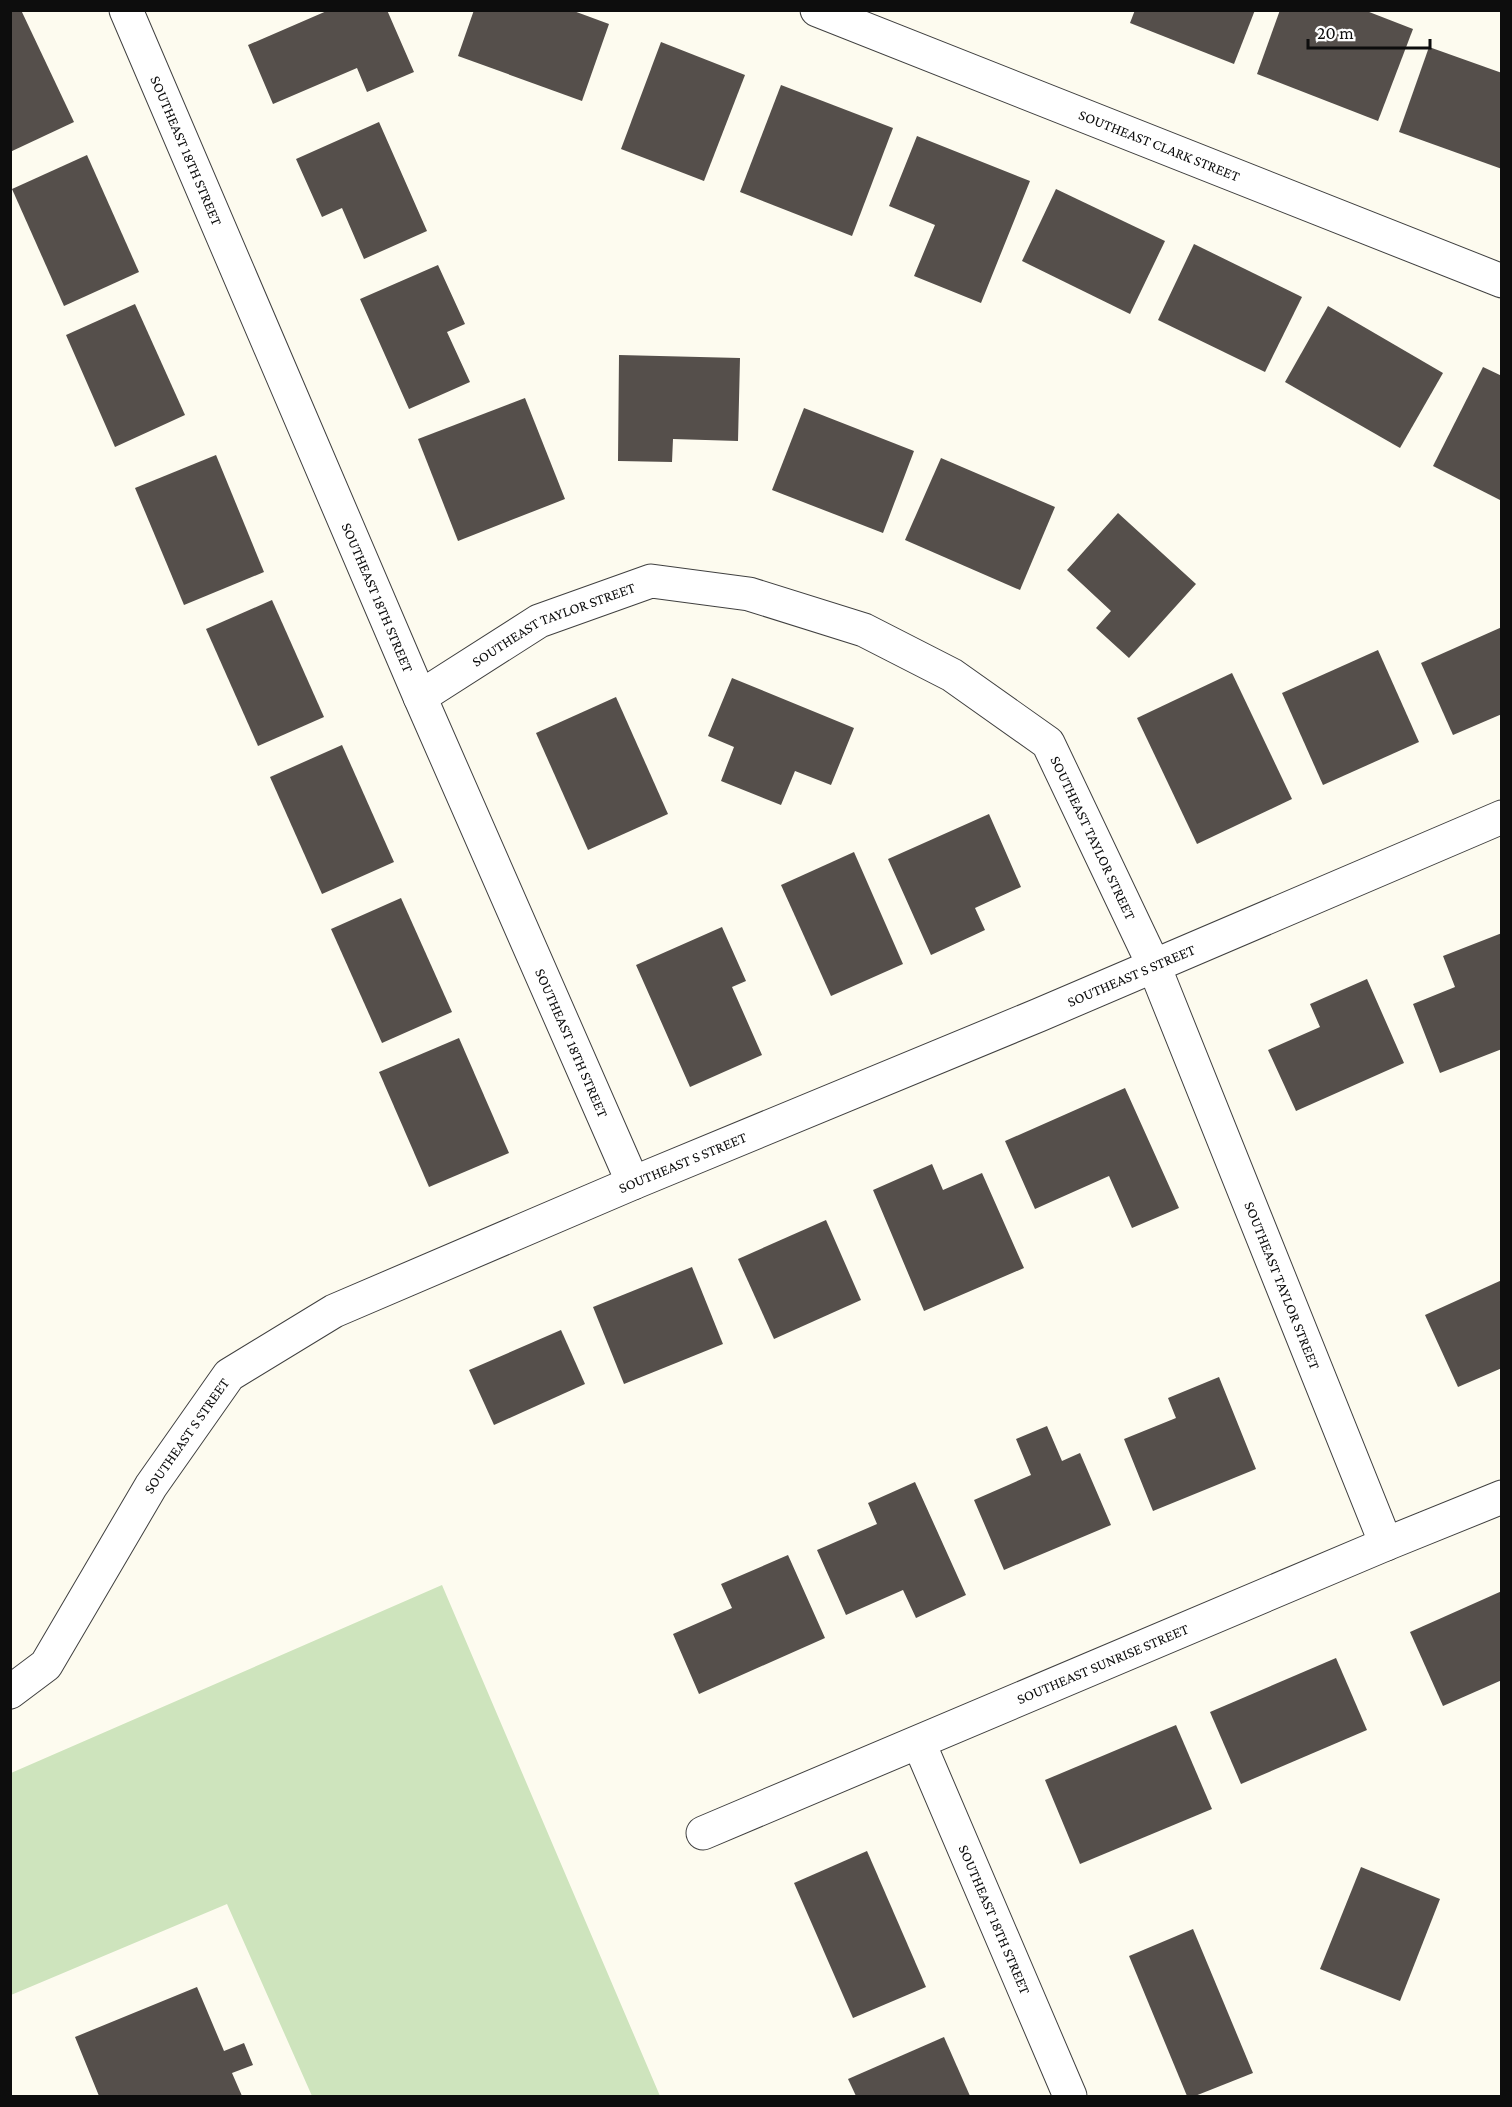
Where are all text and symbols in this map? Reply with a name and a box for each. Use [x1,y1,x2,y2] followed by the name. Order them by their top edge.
[1308,12,1430,50] scale bar
[1317,23,1354,43] text: 20 m
[147,73,225,228] street label: SOUTHEAST 18TH STREET
[1076,106,1242,184] street label: SOUTHEAST CLARK STREET
[338,520,416,675] street label: SOUTHEAST 18TH STREET
[469,579,637,670] street label: SOUTHEAST TAYLOR STREET
[1047,753,1139,922] street label: SOUTHEAST TAYLOR STREET
[1065,941,1197,1010] street label: SOUTHEAST S STREET
[532,966,611,1120] street label: SOUTHEAST 18TH STREET
[616,1129,749,1196] street label: SOUTHEAST S STREET
[1241,1199,1323,1372] street label: SOUTHEAST TAYLOR STREET
[141,1375,232,1496] street label: SOUTHEAST S STREET
[1014,1621,1191,1707] street label: SOUTHEAST SUNRISE STREET
[955,1842,1034,1997] street label: SOUTHEAST 18TH STREET

